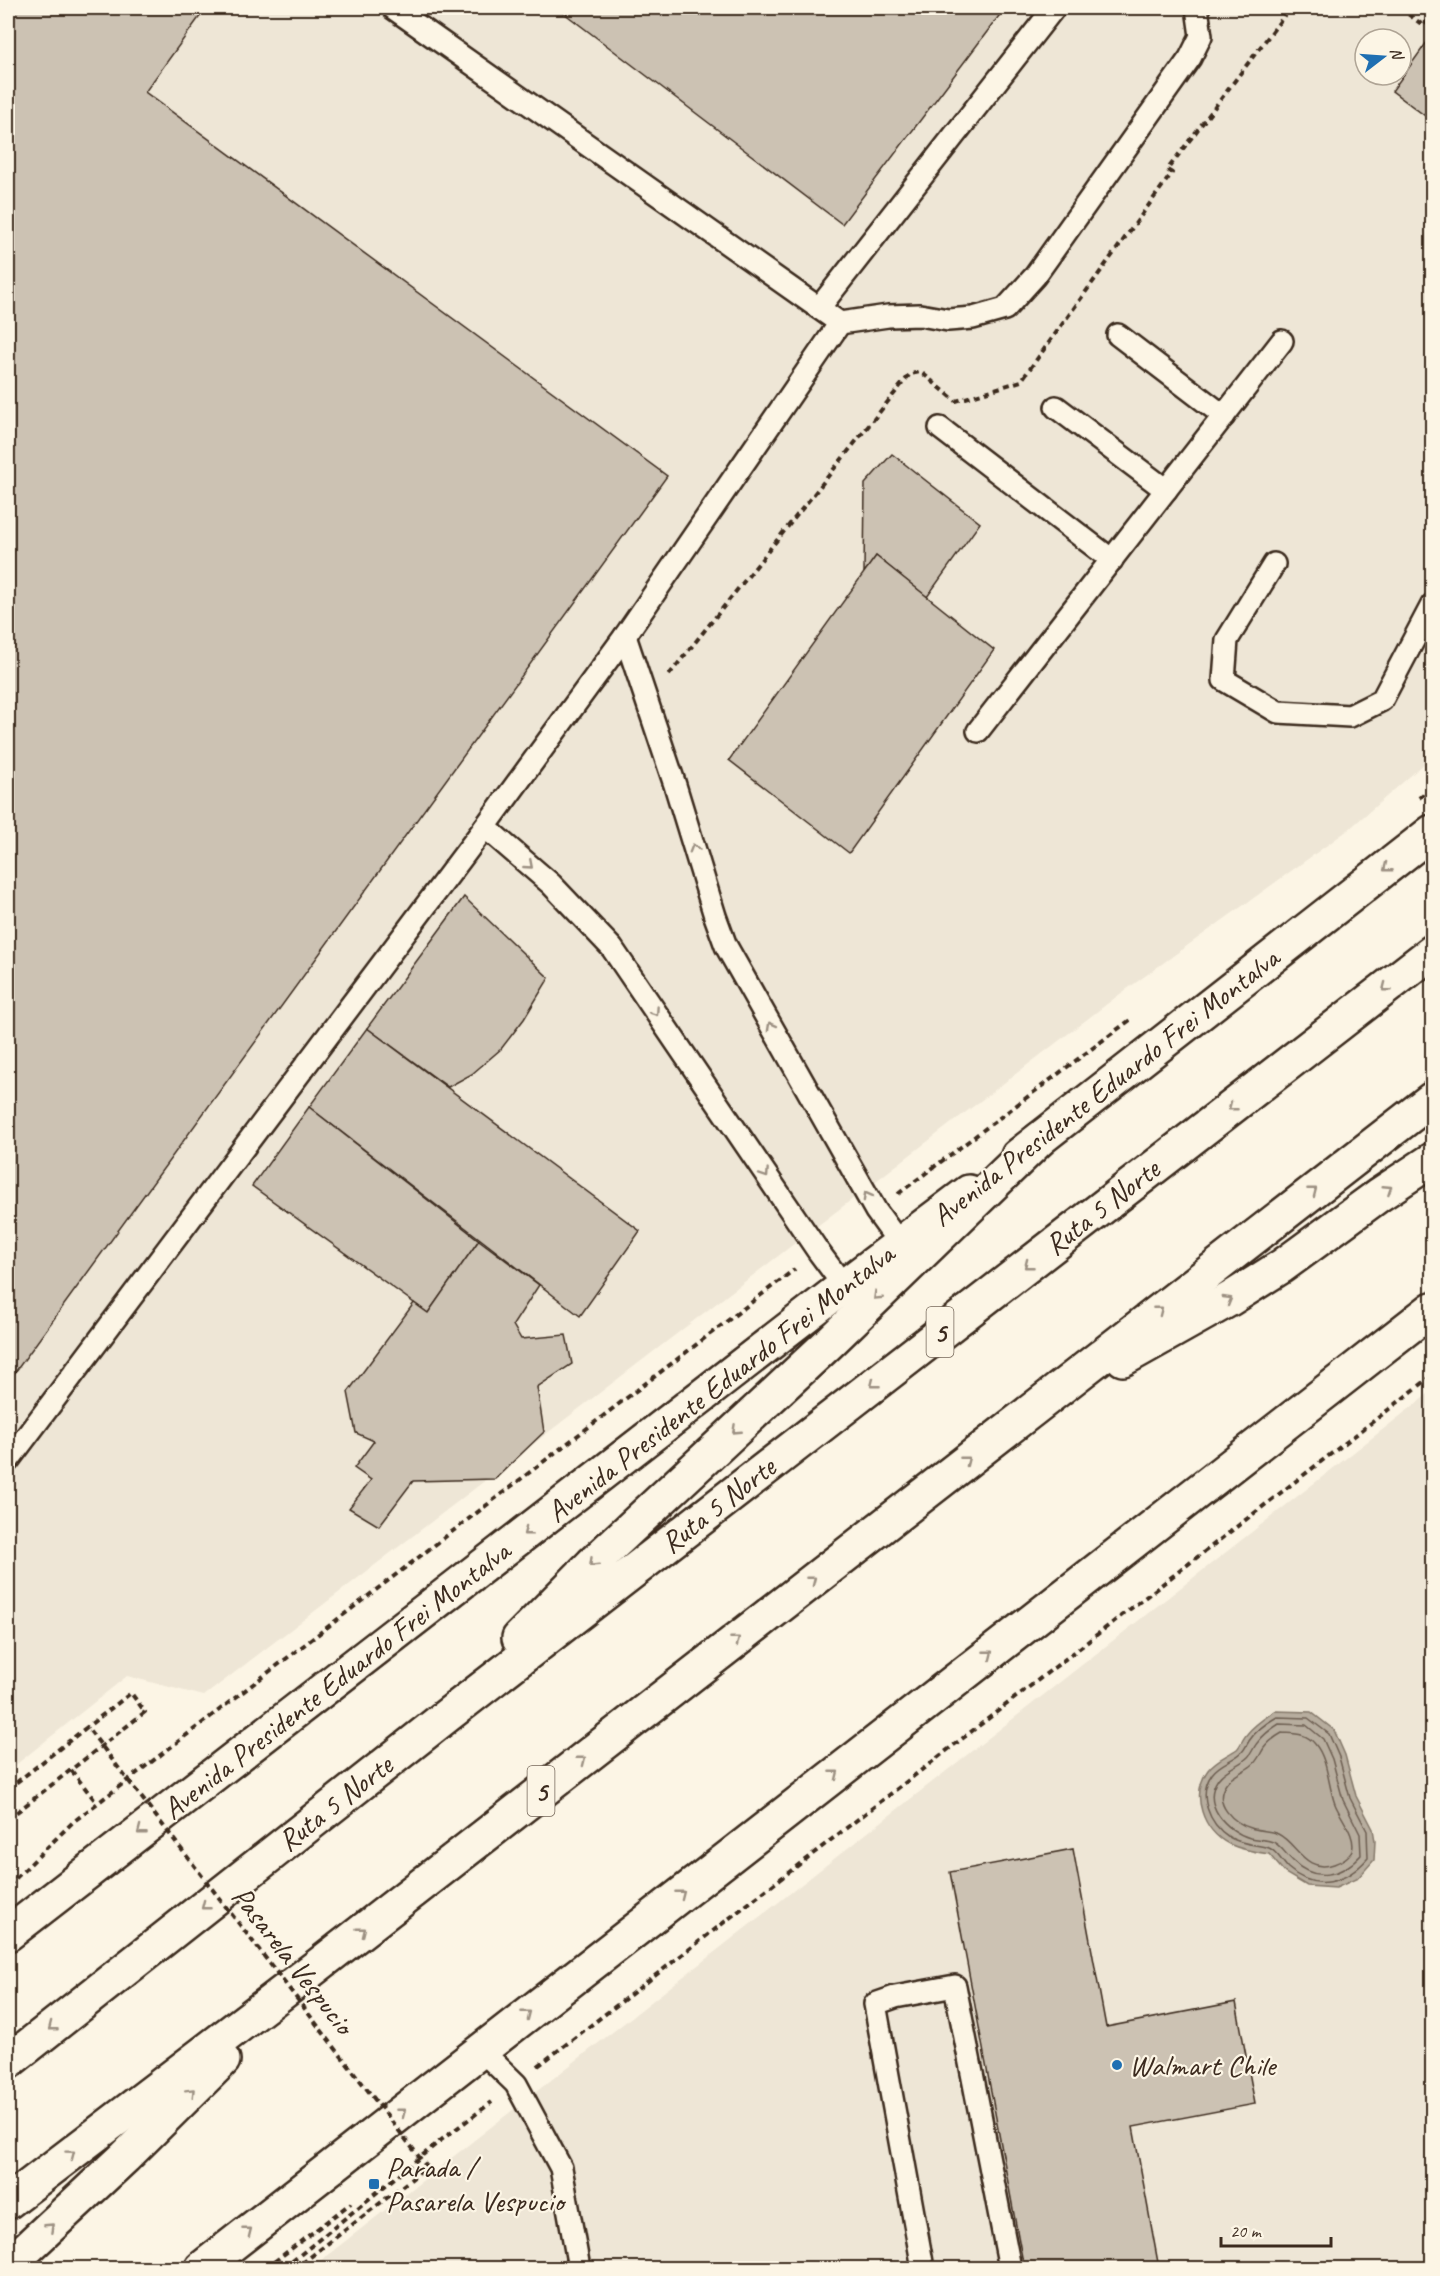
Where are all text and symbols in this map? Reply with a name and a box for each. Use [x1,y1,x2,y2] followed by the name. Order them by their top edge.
[1353,27,1413,87] north arrow
[1385,45,1408,64] text: N
[689,843,701,854] one-way arrow
[522,858,533,869] one-way arrow
[1383,861,1394,872] one-way arrow
[924,938,1289,1235] street label: Avenida Presidente Eduardo Frei Montalva
[1382,980,1393,991] one-way arrow
[648,1006,659,1017] one-way arrow
[767,1021,779,1032] one-way arrow
[1228,1099,1239,1110] one-way arrow
[1037,1149,1169,1264] street label: Ruta 5 Norte
[758,1167,769,1178] one-way arrow
[1382,1185,1392,1197] one-way arrow
[1307,1187,1318,1198] one-way arrow
[863,1191,874,1202] one-way arrow
[539,1234,904,1531] street label: Avenida Presidente Eduardo Frei Montalva
[1024,1257,1035,1268] one-way arrow
[874,1289,884,1300] one-way arrow
[1221,1296,1232,1307] one-way arrow
[926,1307,954,1357] road number: 5
[1152,1307,1163,1318] one-way arrow
[869,1377,880,1388] one-way arrow
[732,1423,742,1434] one-way arrow
[653,1447,785,1562] street label: Ruta 5 Norte
[959,1456,970,1467] one-way arrow
[523,1524,534,1535] one-way arrow
[155,1531,520,1828] street label: Avenida Presidente Eduardo Frei Montalva
[589,1556,600,1567] one-way arrow
[806,1576,817,1587] one-way arrow
[729,1636,740,1647] one-way arrow
[982,1651,993,1662] one-way arrow
[270,1745,402,1860] street label: Ruta 5 Norte
[575,1756,586,1767] one-way arrow
[528,1766,554,1816] road number: 5
[828,1770,839,1781] one-way arrow
[136,1824,147,1835] one-way arrow
[223,1878,365,2044] street label: Pasarela Vespucio
[674,1890,685,1901] one-way arrow
[201,1898,212,1909] one-way arrow
[355,1928,366,1939] one-way arrow
[521,2011,532,2022] one-way arrow
[48,2019,59,2030] one-way arrow
[1129,2046,1278,2084] place label: Walmart Chile
[1110,2058,1124,2072] marker: Walmart Chile
[184,2088,195,2098] one-way arrow
[395,2108,406,2119] one-way arrow
[386,2148,567,2220] place label: Parada / Pasarela Vespucio
[64,2150,75,2161] one-way arrow
[367,2177,381,2191] marker: Parada / Pasarela Vespucio
[1221,2210,1330,2248] scale bar
[1230,2220,1263,2242] text: 20 m
[43,2223,54,2234] one-way arrow
[241,2228,252,2239] one-way arrow

